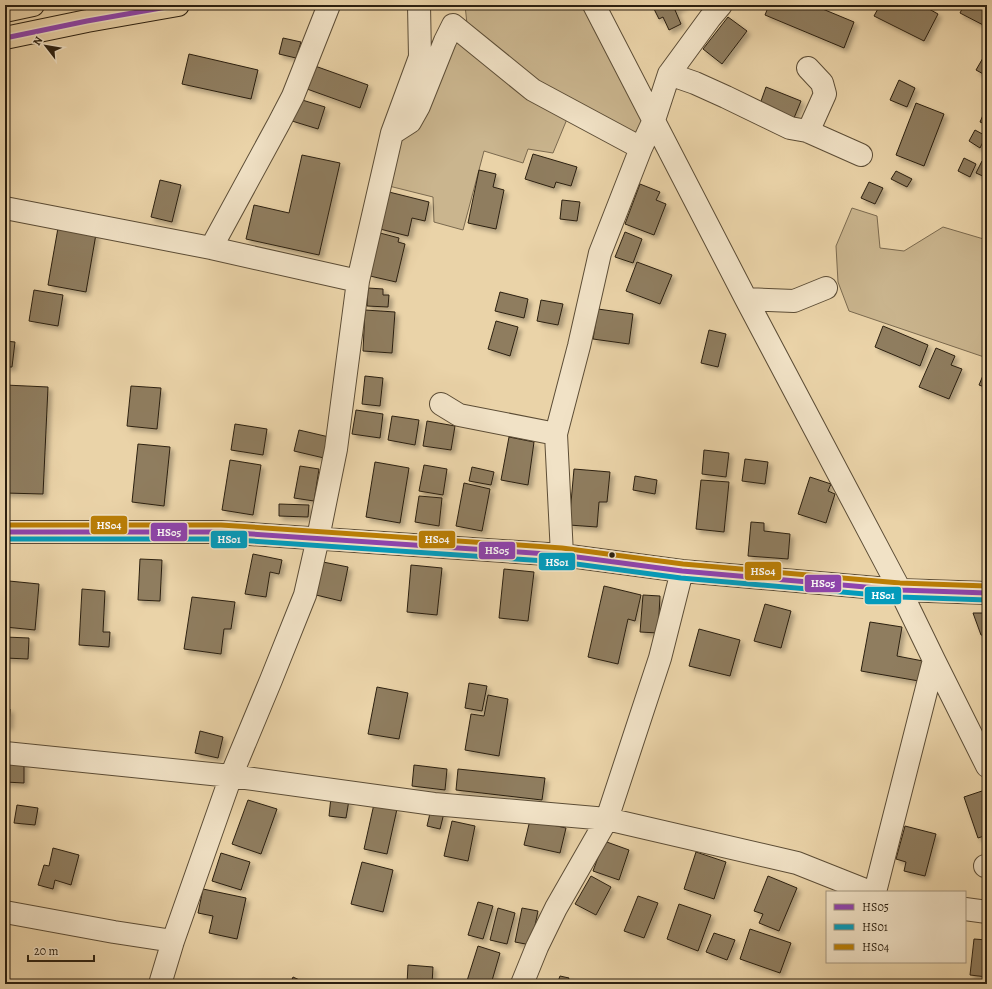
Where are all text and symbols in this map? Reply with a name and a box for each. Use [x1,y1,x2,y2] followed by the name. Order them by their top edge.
[26,26,66,66] north arrow
[29,34,46,48] text: N
[90,515,128,535] line badge: HS04
[97,518,121,533] text: HS04
[150,522,188,542] line badge: HS05
[157,525,181,540] text: HS05
[210,530,248,549] line badge: HS01
[418,530,456,549] line badge: HS04
[217,532,241,547] text: HS01
[425,532,449,547] text: HS04
[478,541,516,560] line badge: HS05
[485,543,509,558] text: HS05
[607,550,617,560] unlabelled marker
[538,552,576,571] line badge: HS01
[545,555,569,570] text: HS01
[744,561,782,581] line badge: HS04
[751,564,775,579] text: HS04
[804,574,842,593] line badge: HS05
[811,576,835,591] text: HS05
[864,586,902,605] line badge: HS01
[871,588,895,603] text: HS01
[826,891,966,963] legend
[862,899,889,915] text: HS05
[862,919,888,935] text: HS01
[28,937,94,963] scale bar
[862,939,890,955] text: HS04
[34,943,58,959] text: 20 m

